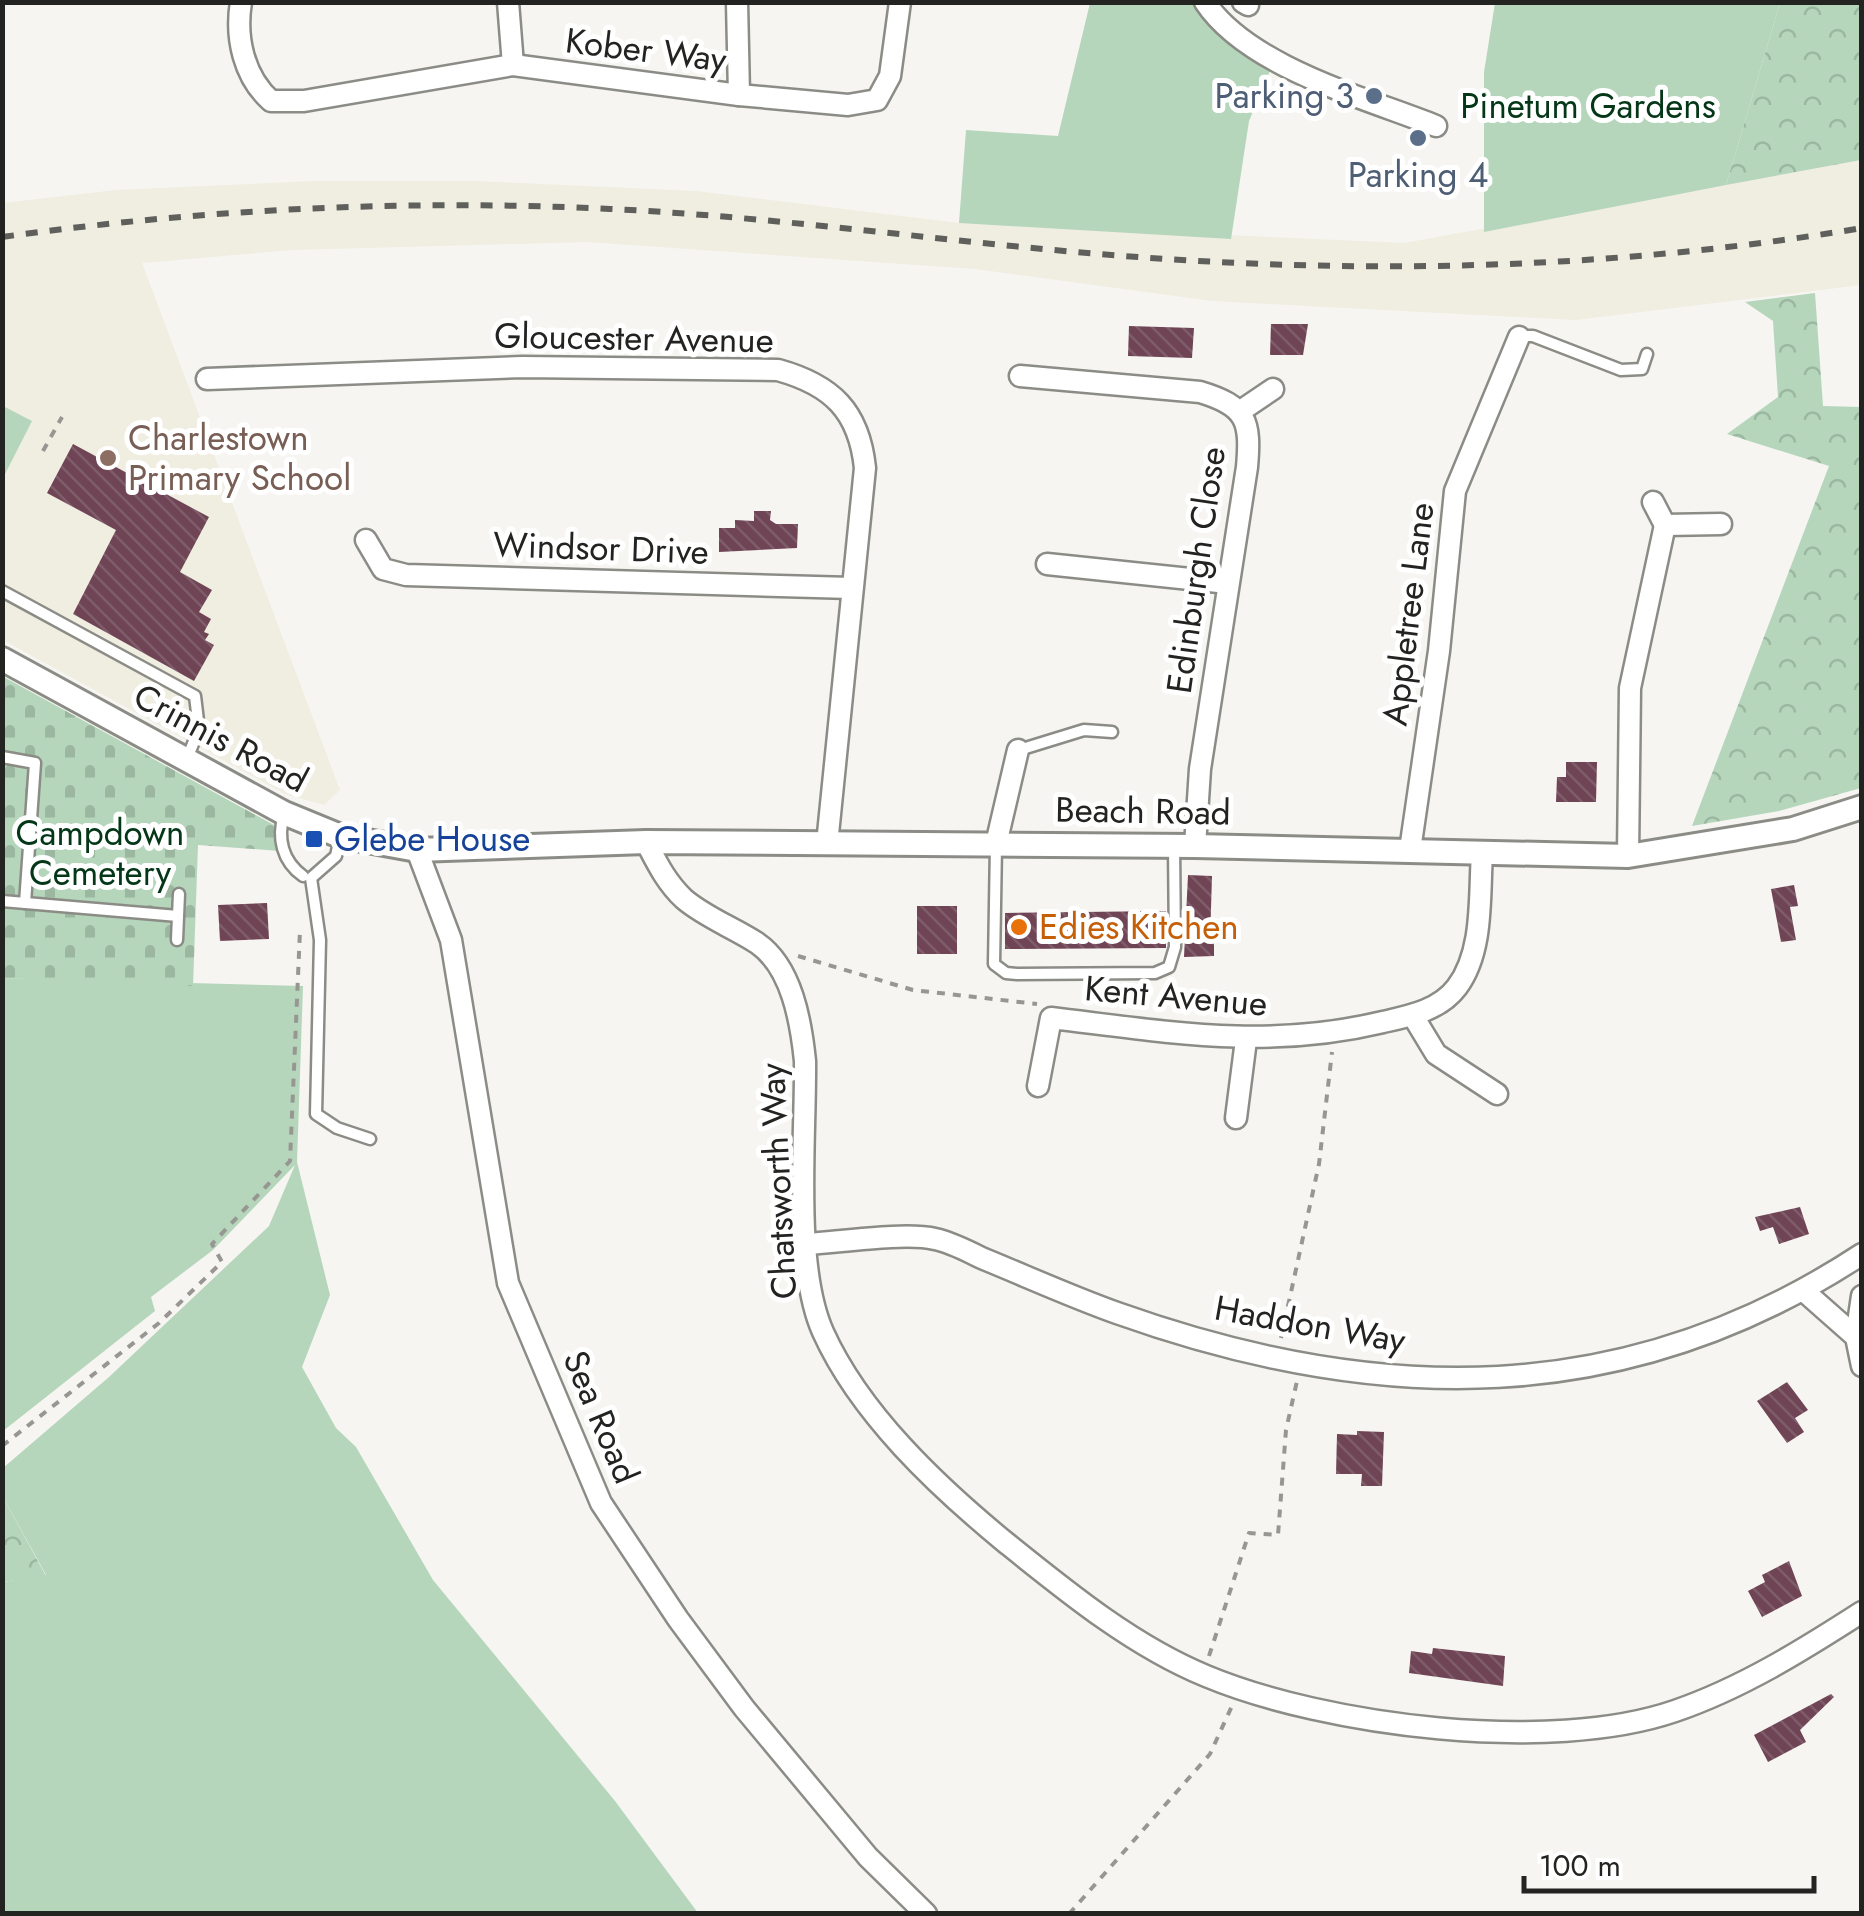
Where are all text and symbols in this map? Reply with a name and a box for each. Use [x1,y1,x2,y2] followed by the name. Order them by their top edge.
[563,15,730,85] street label: Kober Way
[1215,71,1354,121] place label: Parking 3
[1460,81,1716,131] park label: Pinetum Gardens
[1363,85,1385,107] marker: Parking 3
[1407,127,1429,149] marker: Parking 4
[1348,150,1488,200] place label: Parking 4
[494,311,774,365] street label: Gloucester Avenue
[128,413,351,503] place label: Charlestown Primary School
[1154,443,1238,697] street label: Edinburgh Close
[97,447,119,469] marker: Charlestown Primary School
[1370,500,1446,728] street label: Appletree Lane
[492,519,710,577] street label: Windsor Drive
[125,671,317,805] street label: Crinnis Road
[1055,784,1231,838] street label: Beach Road
[16,808,184,898] park label: Campdown Cemetery
[334,814,530,864] place label: Glebe House
[303,828,325,850] marker: Glebe House
[1039,902,1239,952] place label: Edies Kitchen
[1008,916,1030,938] marker: Edies Kitchen
[1083,963,1269,1029] street label: Kent Avenue
[747,1061,809,1300] street label: Chatsworth Way
[1211,1283,1410,1365] street label: Haddon Way
[551,1343,651,1491] street label: Sea Road
[1524,1831,1814,1893] scale bar
[1539,1844,1621,1887] text: 100 m

